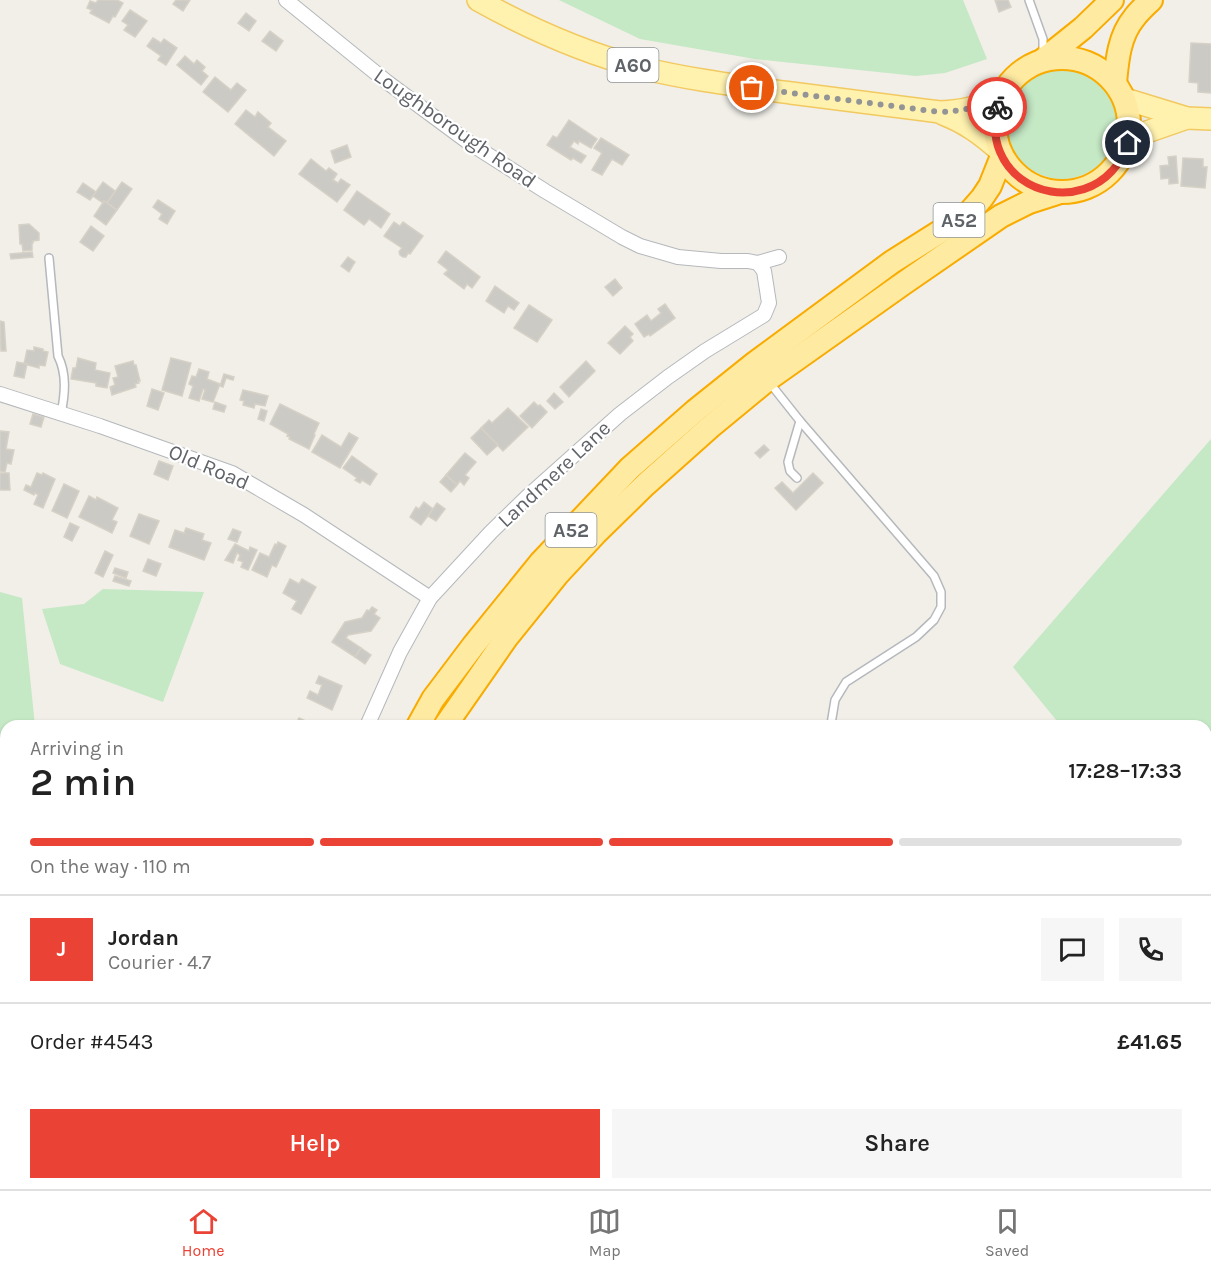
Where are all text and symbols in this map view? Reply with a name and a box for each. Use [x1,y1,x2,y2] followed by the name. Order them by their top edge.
[608,48,658,82] road number: A60
[726,62,777,113] pin
[369,63,541,193] street label: Loughborough Road
[735,71,768,104] icon: bag
[967,77,1027,137] courier
[981,91,1014,124] icon: bike
[1102,117,1153,168] pin
[1111,126,1144,159] icon: home
[934,203,984,237] road number: A52
[493,416,615,532] street label: Landmere Lane
[165,439,253,495] street label: Old Road
[546,513,596,547] road number: A52
[30,737,124,760] text: Arriving in
[1068,758,1182,784] text: 17:28–17:33
[30,759,136,805] text: 2 min
[30,855,191,878] text: On the way · 110 m
[1041,918,1104,981] button: chat
[1119,918,1182,981] button: phone
[108,925,179,951] text: Jordan
[57,936,66,962] text: J
[108,951,211,974] text: Courier · 4.7
[30,1029,153,1055] text: Order #4543
[1117,1029,1182,1055] text: £41.65
[30,1109,600,1178] button: Help
[612,1109,1182,1178] button: Share
[182,1205,224,1260] tab: Home
[588,1205,621,1260] tab: Map
[985,1205,1029,1260] tab: Saved

